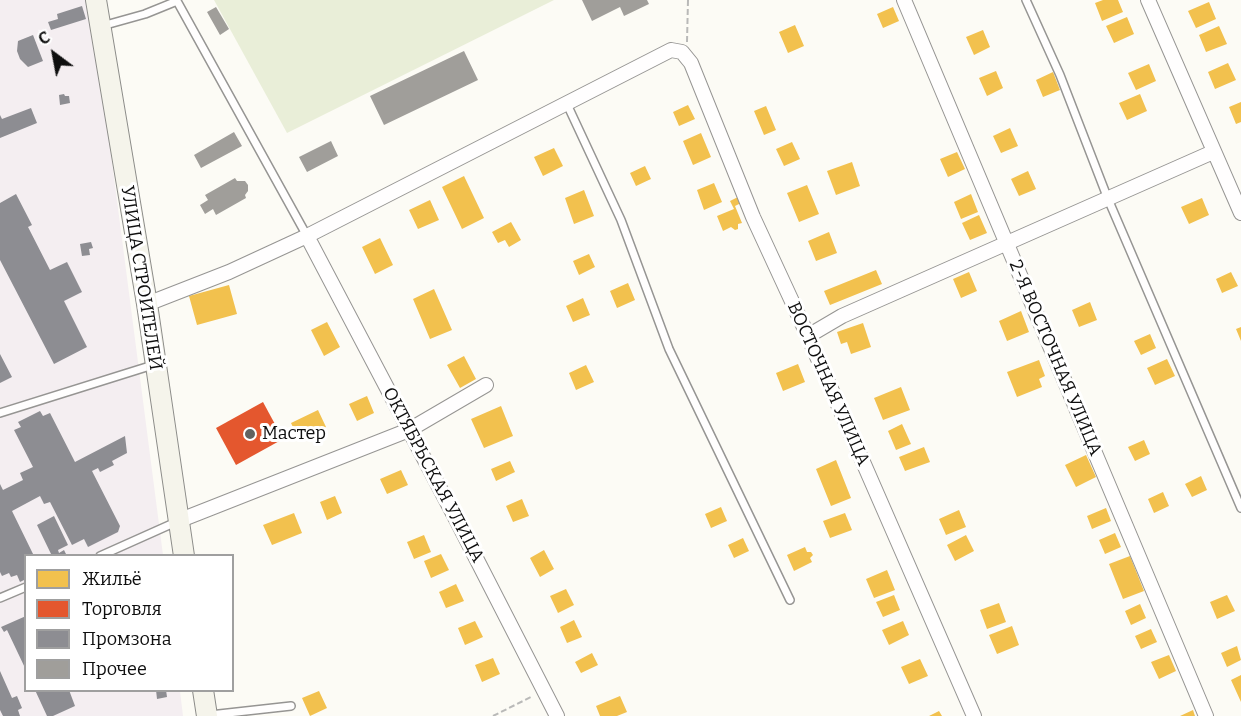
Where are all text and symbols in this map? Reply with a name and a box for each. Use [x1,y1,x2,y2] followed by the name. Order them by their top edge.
[24,24,84,84] north arrow
[35,28,54,49] text: С
[116,184,166,372] street label: УЛИЦА СТРОИТЕЛЕЙ
[1004,257,1106,459] street label: 2-Я ВОСТОЧНАЯ УЛИЦА
[782,299,874,469] street label: ВОСТОЧНАЯ УЛИЦА
[378,384,488,566] street label: ОКТЯБРЬСКАЯ УЛИЦА
[262,423,326,445] place label: Мастер
[243,427,257,441] marker: Мастер
[24,554,234,692] legend
[82,568,142,590] text: Жильё
[82,598,162,620] text: Торговля
[82,628,172,650] text: Промзона
[82,658,147,680] text: Прочее

